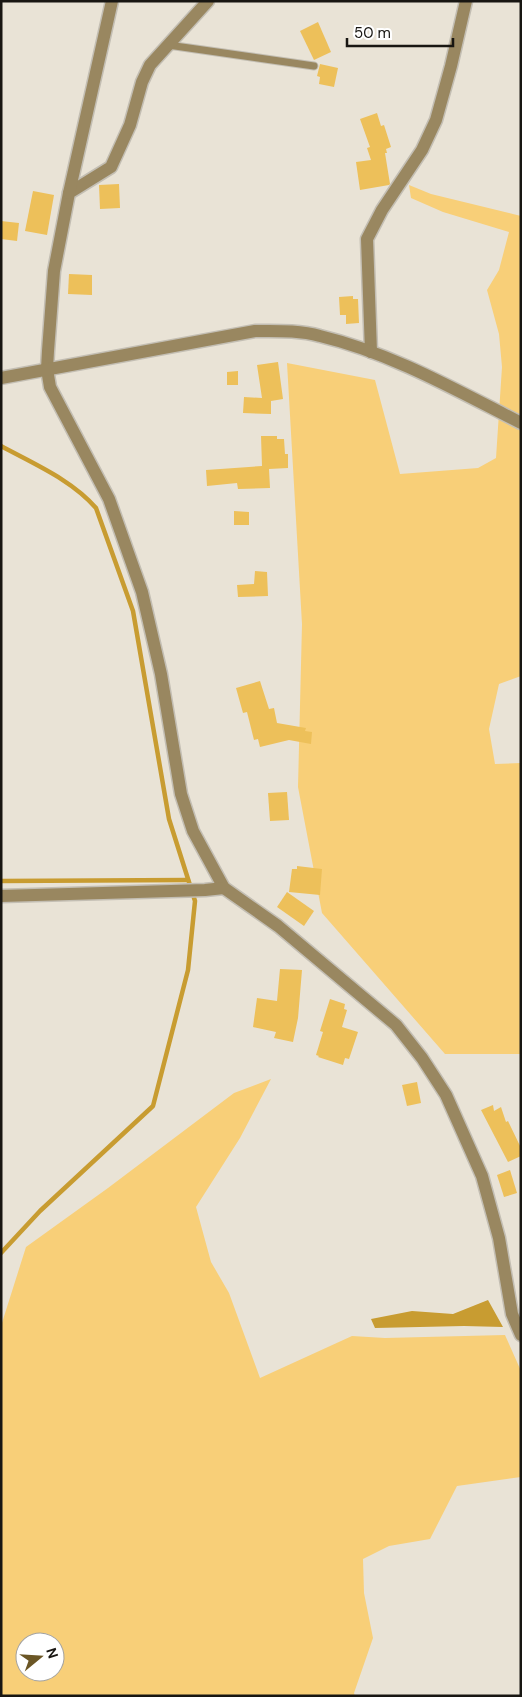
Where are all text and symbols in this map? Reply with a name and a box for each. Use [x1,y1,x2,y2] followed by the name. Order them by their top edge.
[347,15,453,47] scale bar
[354,23,391,43] text: 50 m
[15,1632,65,1682] north arrow
[42,1645,63,1661] text: N

